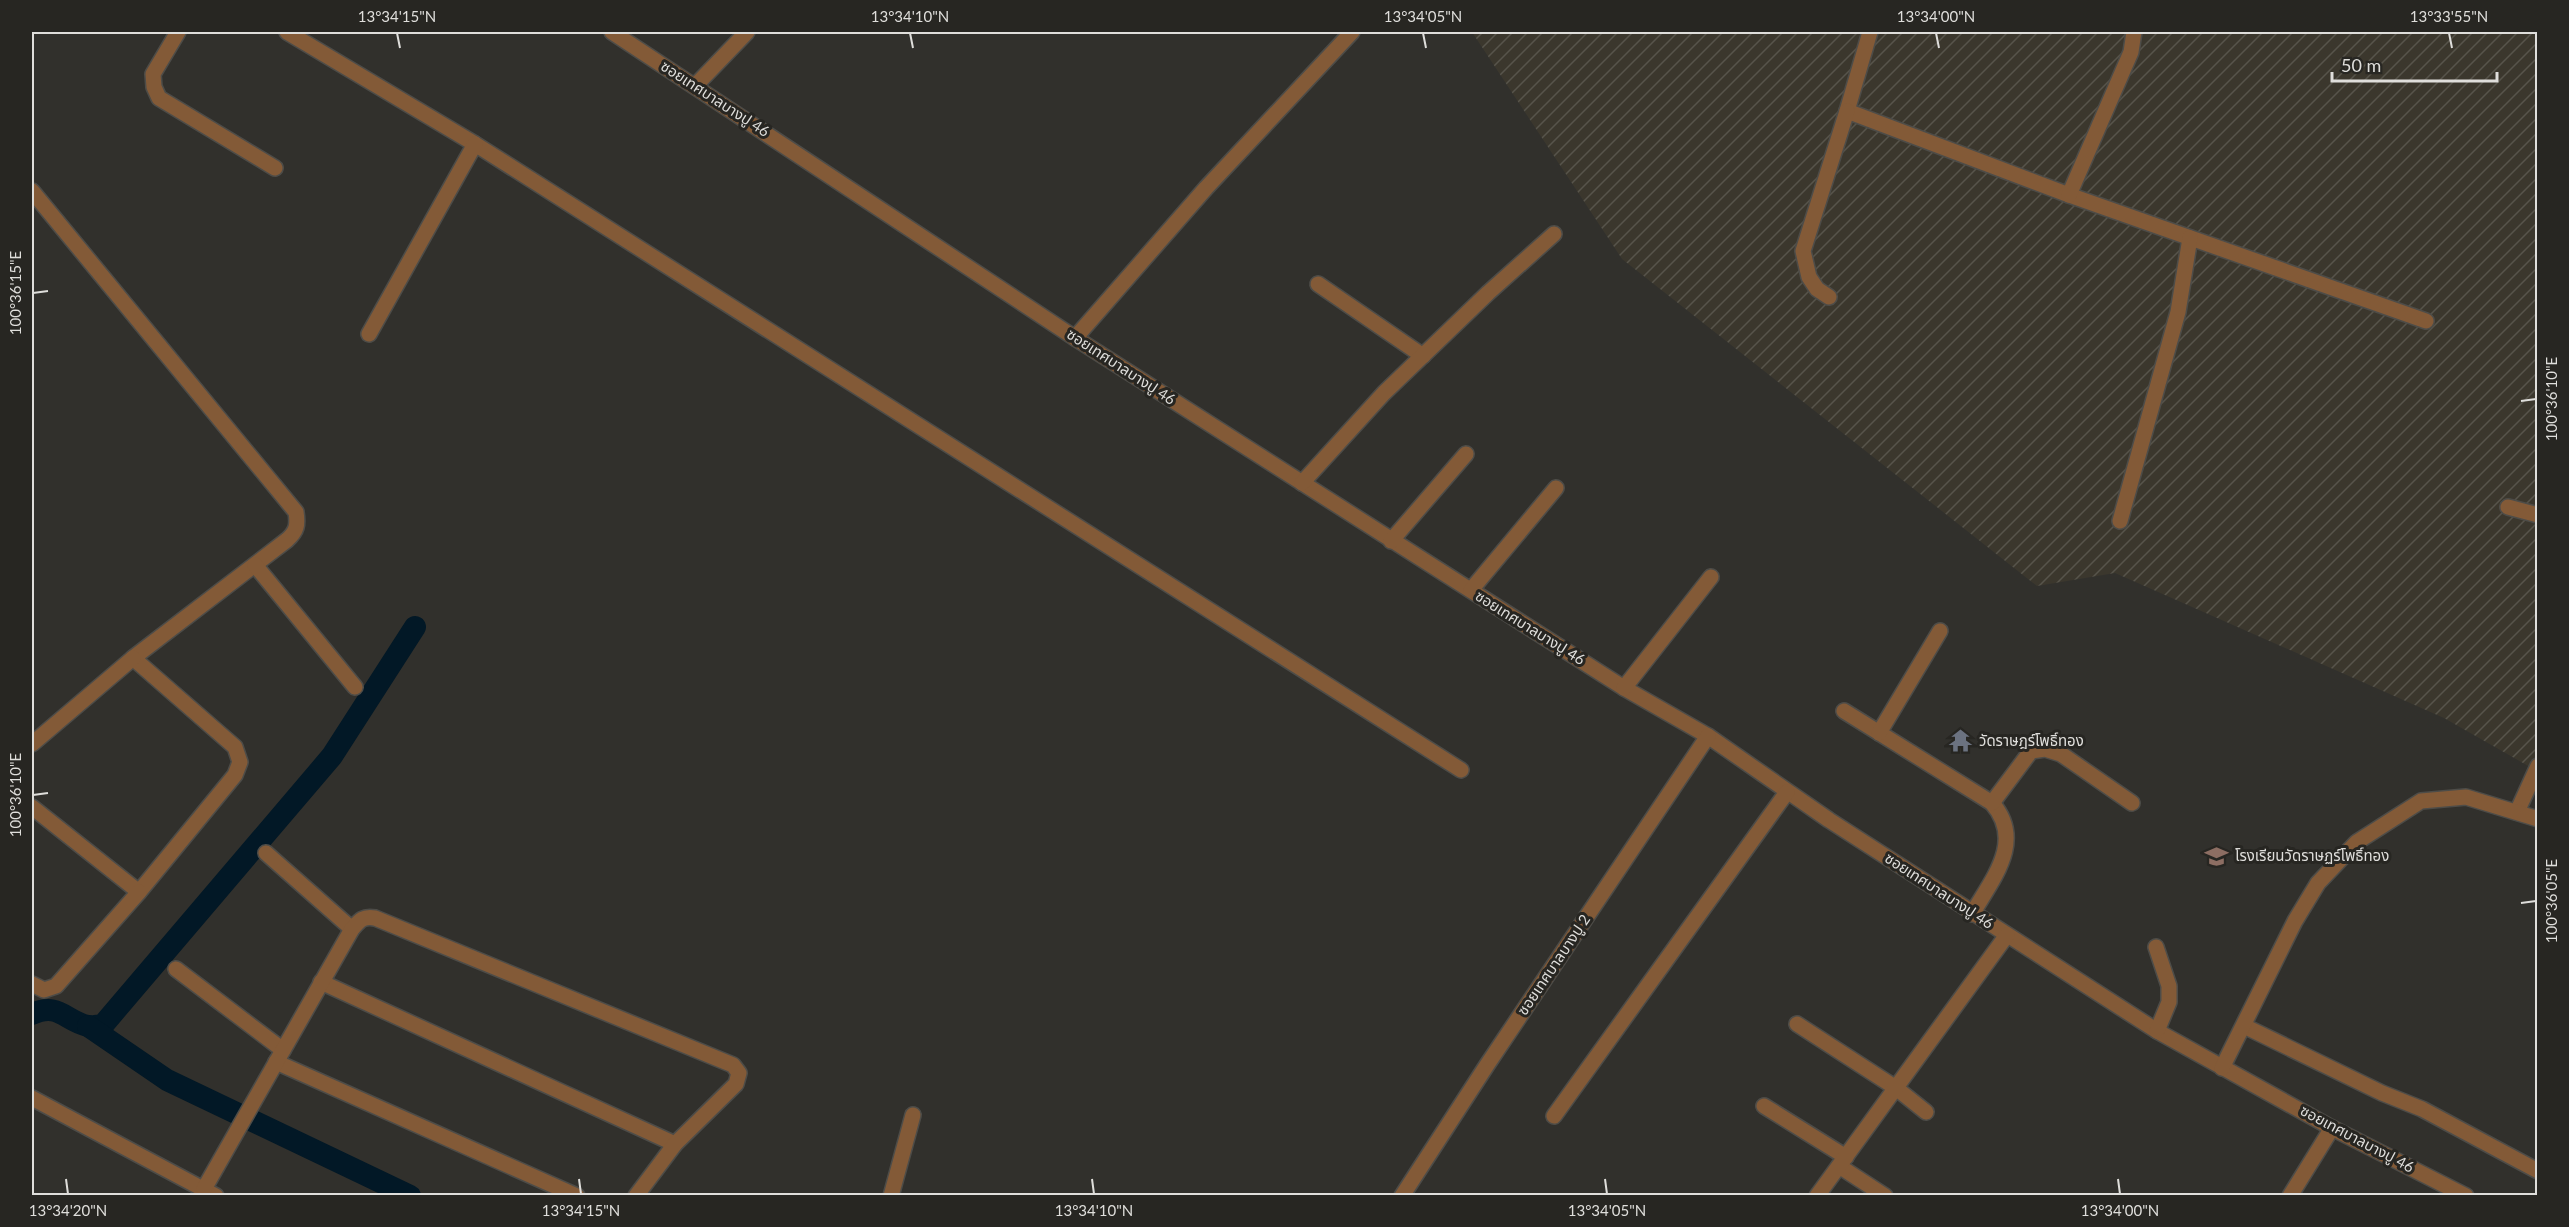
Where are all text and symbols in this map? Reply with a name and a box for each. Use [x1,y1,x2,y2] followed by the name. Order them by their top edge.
[358,7,436,25] text: 13°34'15"N
[871,7,949,25] text: 13°34'10"N
[1384,7,1462,25] text: 13°34'05"N
[1897,7,1975,25] text: 13°34'00"N
[2410,7,2488,25] text: 13°33'55"N
[2332,45,2497,83] scale bar
[2341,54,2381,76] text: 50 m
[657,56,774,141] street label: ซอยเทศบาลบางปู 46
[6,251,24,335] text: 100°36'15"E
[1063,324,1180,409] street label: ซอยเทศบาลบางปู 46
[2542,357,2560,441] text: 100°36'10"E
[1472,586,1589,669] street label: ซอยเทศบาลบางปู 46
[1948,728,1974,754] temple icon: วัดราษฎร์โพธิ์ทอง
[1979,731,2084,749] place label: วัดราษฎร์โพธิ์ทอง
[6,753,24,837] text: 100°36'10"E
[2204,843,2230,869] school or university icon: โรงเรียนวัดราษฏร์โพธิ์ทอง
[2235,846,2389,864] place label: โรงเรียนวัดราษฏร์โพธิ์ทอง
[1881,848,1998,933] street label: ซอยเทศบาลบางปู 46
[2542,859,2560,943] text: 100°36'05"E
[1513,911,1594,1019] street label: ซอยเทศบาลบางปู 2
[2297,1101,2418,1177] street label: ซอยเทศบาลบางปู 46
[29,1201,107,1219] text: 13°34'20"N
[542,1201,620,1219] text: 13°34'15"N
[1055,1201,1133,1219] text: 13°34'10"N
[1568,1201,1646,1219] text: 13°34'05"N
[2081,1201,2159,1219] text: 13°34'00"N

